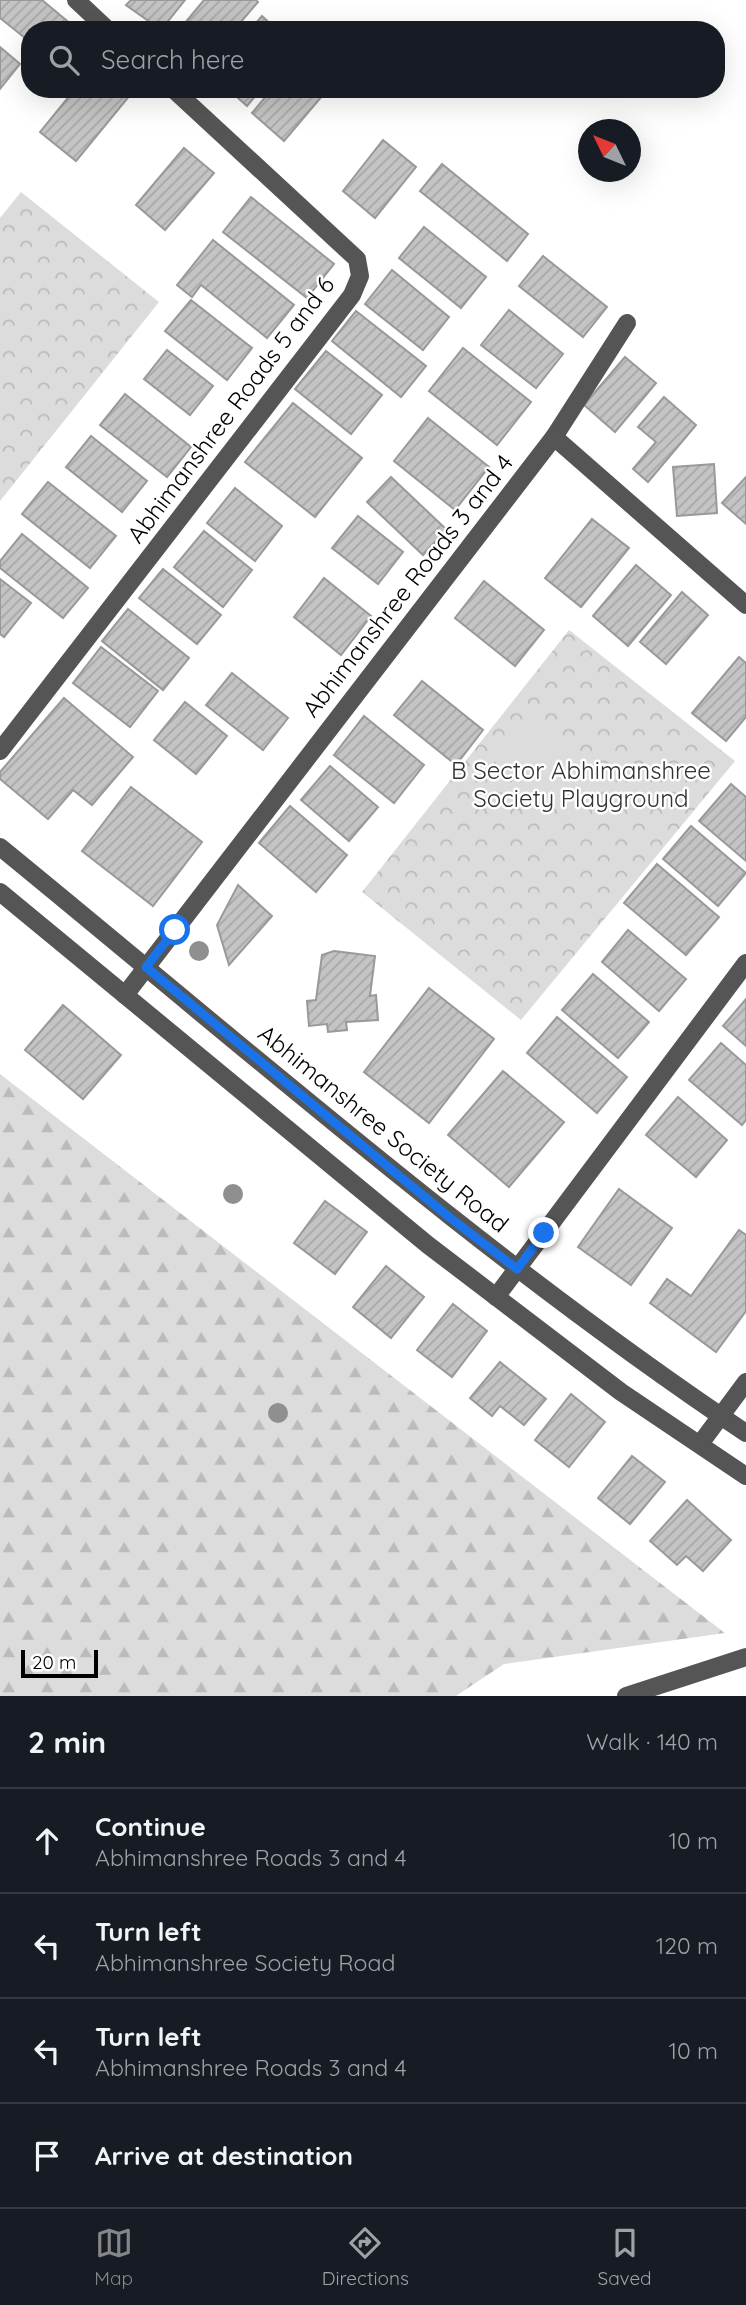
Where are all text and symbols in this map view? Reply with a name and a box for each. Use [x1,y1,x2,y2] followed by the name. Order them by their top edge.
[21,21,725,98] search box
[45,41,83,79] icon: search
[101,43,245,76] text: Search here
[578,119,641,182] north arrow
[120,270,340,549] street label: Abhimanshree Roads 5 and 6
[295,448,519,723] street label: Abhimanshree Roads 3 and 4
[451,755,711,813] park label: B Sector Abhimanshree Society Playground
[159,914,190,945] route start
[252,1018,515,1238] street label: Abhimanshree Society Road
[528,1217,559,1248] route end
[21,1647,98,1679] scale bar
[32,1650,76,1674] text: 20 m
[28,1723,106,1761] text: 2 min
[586,1727,718,1756] text: Walk · 140 m
[95,1810,206,1843] text: Continue
[28,1822,66,1860] icon: ahead
[669,1826,718,1855] text: 10 m
[95,1843,407,1872] text: Abhimanshree Roads 3 and 4
[95,1915,202,1948] text: Turn left
[28,1927,66,1965] icon: left
[656,1931,718,1960] text: 120 m
[95,1948,395,1977] text: Abhimanshree Society Road
[95,2020,202,2053] text: Turn left
[28,2032,66,2070] icon: left
[669,2036,718,2065] text: 10 m
[95,2053,407,2082] text: Abhimanshree Roads 3 and 4
[28,2137,66,2175] icon: arrive
[95,2139,353,2172] text: Arrive at destination
[94,2224,133,2290] tab: Map
[322,2224,409,2290] tab: Directions
[597,2224,652,2290] tab: Saved

